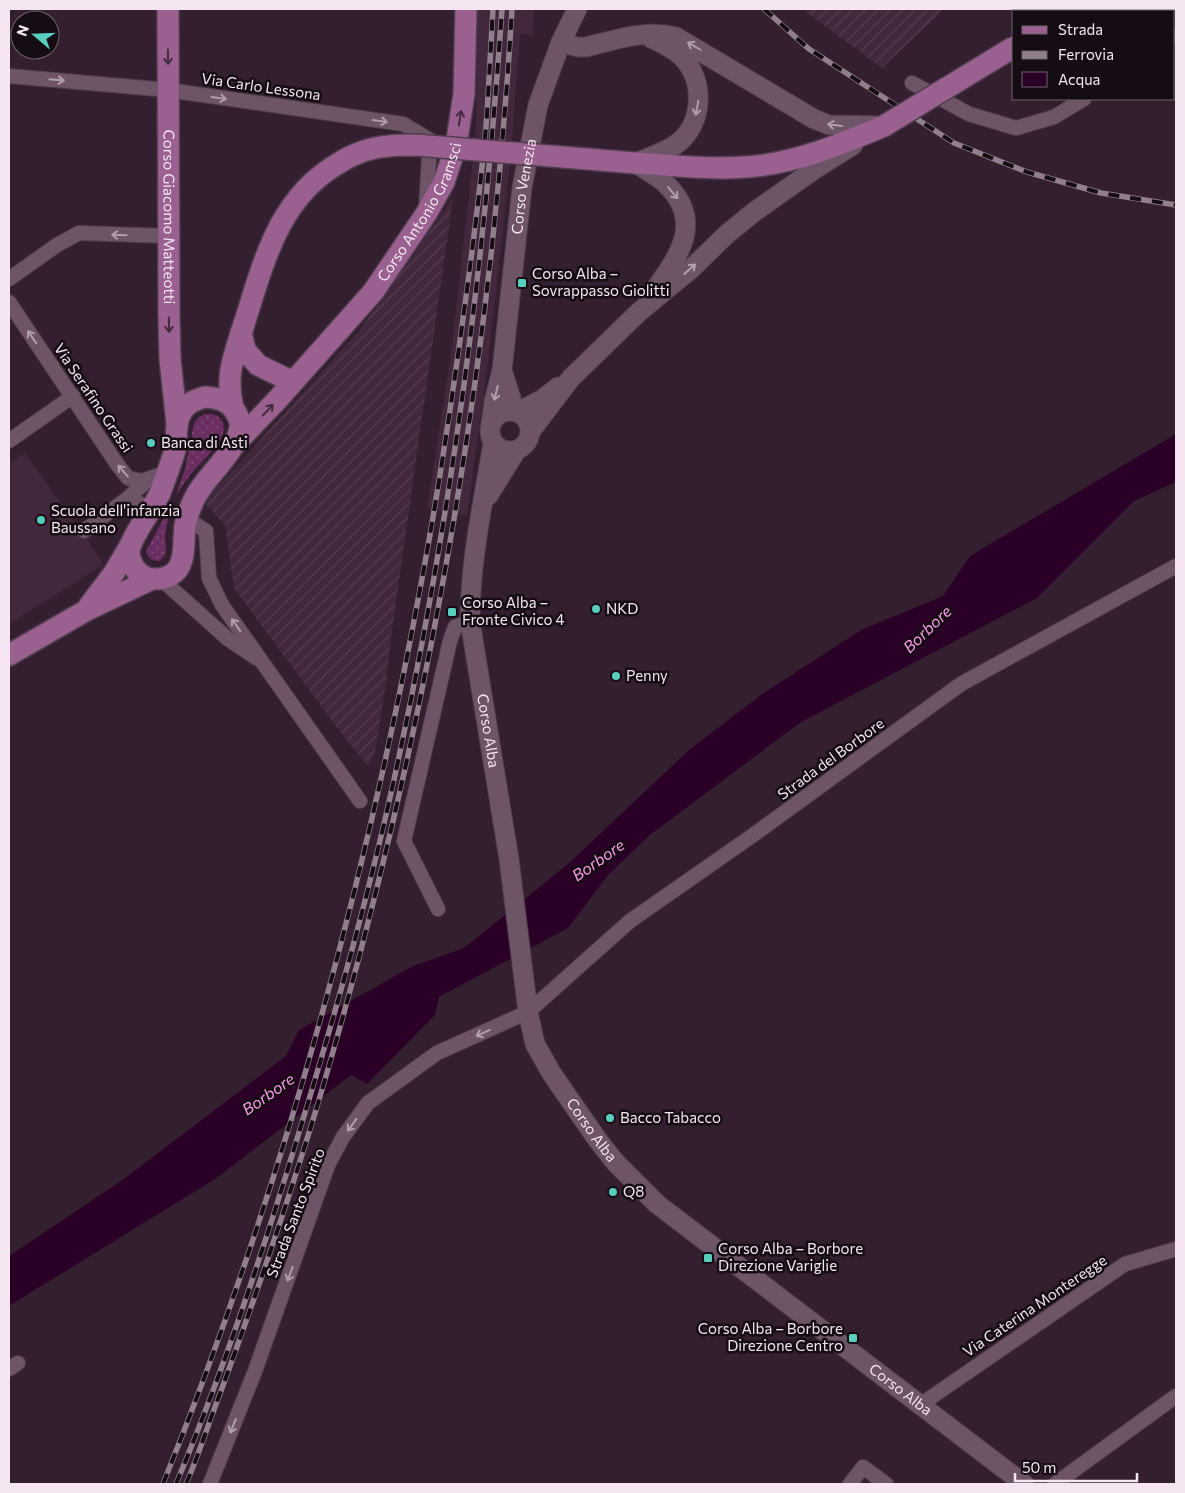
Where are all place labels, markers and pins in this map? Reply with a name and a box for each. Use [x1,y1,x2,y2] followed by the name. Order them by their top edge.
[532,264,670,299] place label: Corso Alba – Sovrappasso Giolitti
[516,277,528,289] marker: Corso Alba – Sovrappasso Giolitti
[161,433,248,451] place label: Banca di Asti
[145,437,157,449] marker: Banca di Asti
[51,501,180,536] place label: Scuola dell'infanzia Baussano
[35,514,47,526] marker: Scuola dell'infanzia Baussano
[462,593,564,628] place label: Corso Alba – Fronte Civico 4
[606,599,638,617] place label: NKD
[590,603,602,615] marker: NKD
[446,606,458,618] marker: Corso Alba – Fronte Civico 4
[626,666,668,684] place label: Penny
[610,670,622,682] marker: Penny
[620,1108,721,1126] place label: Bacco Tabacco
[604,1112,616,1124] marker: Bacco Tabacco
[623,1182,644,1200] place label: Q8
[607,1186,619,1198] marker: Q8
[718,1239,863,1274] place label: Corso Alba – Borbore Direzione Variglie
[702,1252,714,1264] marker: Corso Alba – Borbore Direzione Variglie
[698,1319,843,1354] place label: Corso Alba – Borbore Direzione Centro
[847,1332,859,1344] marker: Corso Alba – Borbore Direzione Centro

